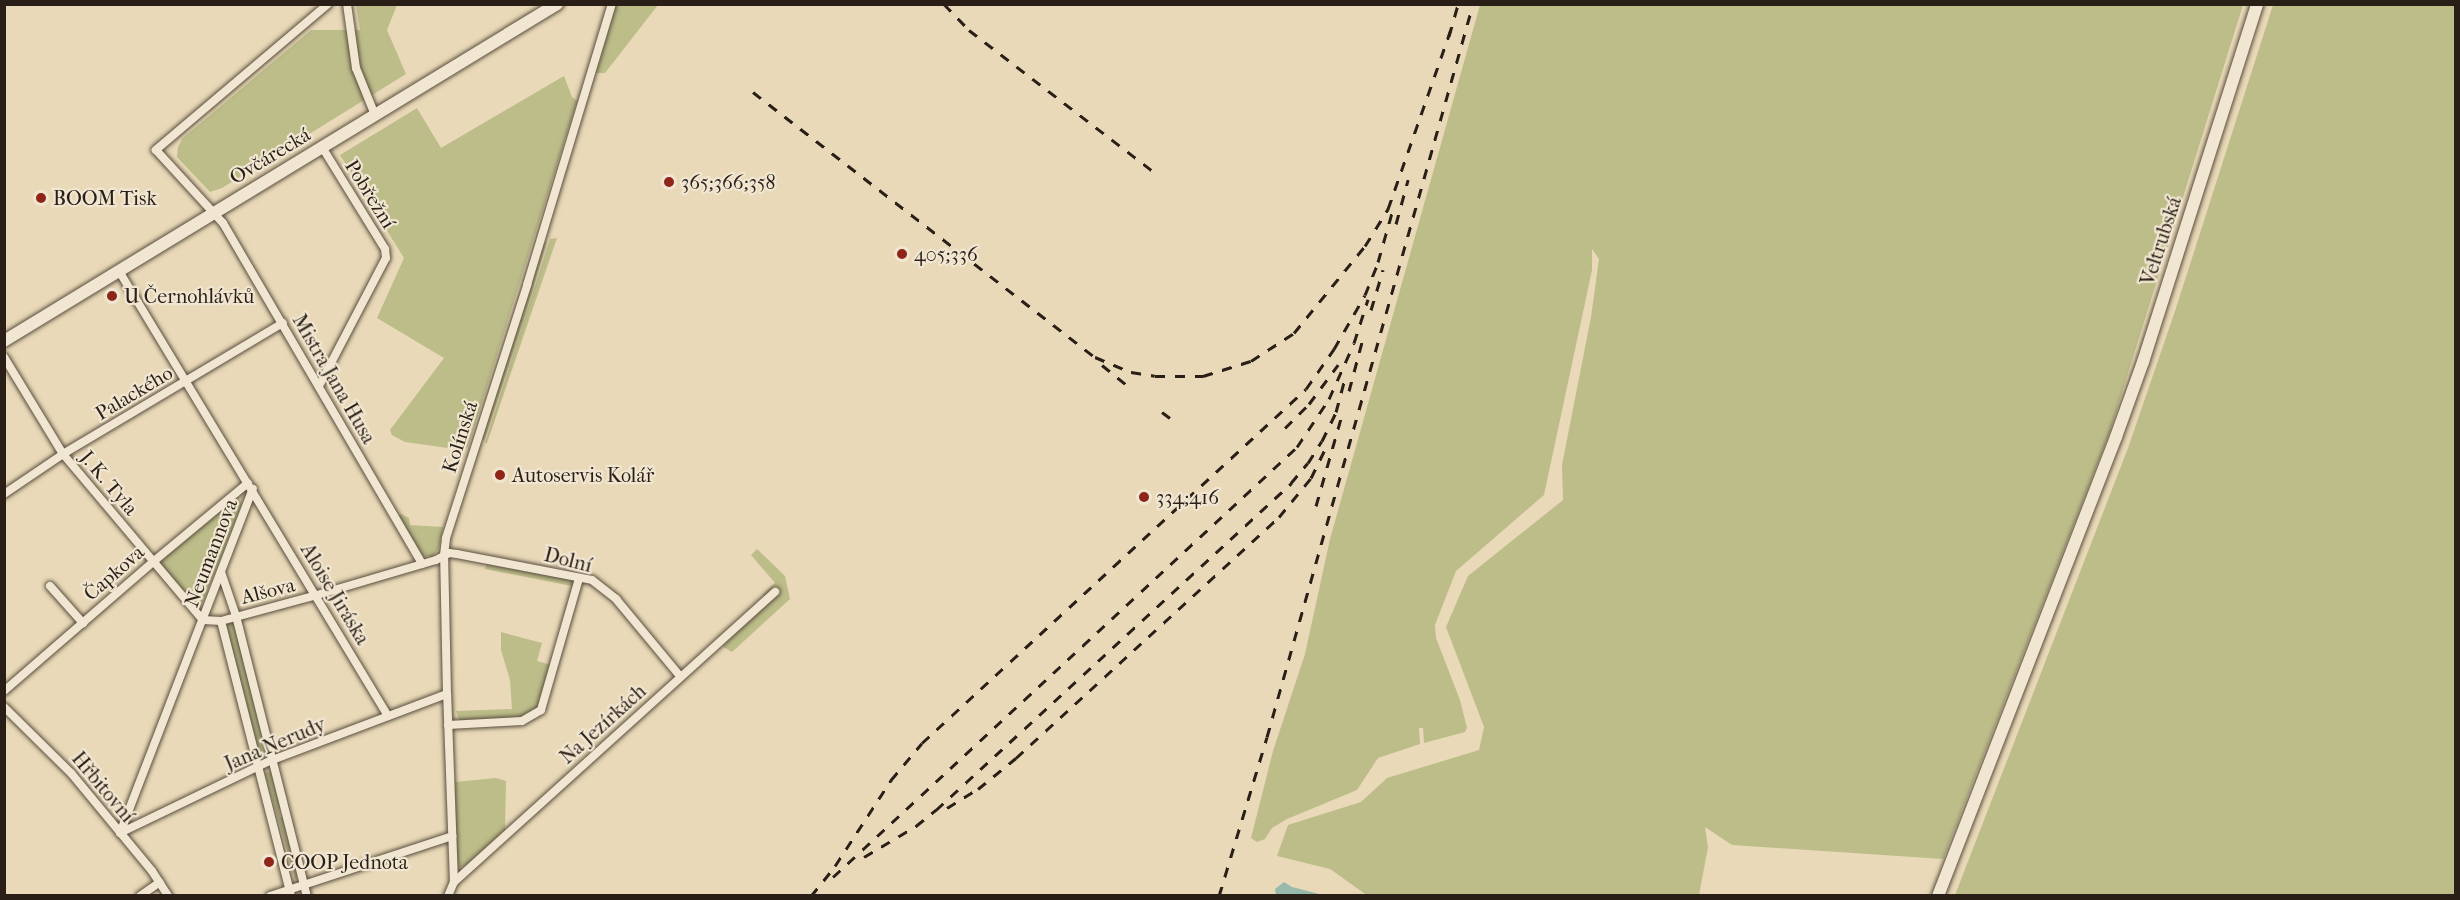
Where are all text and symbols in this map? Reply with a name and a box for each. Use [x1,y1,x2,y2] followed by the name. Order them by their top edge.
[225,122,315,190] street label: Ovčárecká
[340,155,400,233] street label: Pobřežní
[681,170,776,194] place label: 365;366;358
[662,175,676,189] marker: 365;366;358
[53,186,157,210] place label: BOOM Tisk
[34,191,48,205] marker: BOOM Tisk
[2135,194,2187,288] street label: Veltrubská
[914,242,978,266] place label: 405;336
[895,247,909,261] marker: 405;336
[124,284,254,308] place label: U Černohlávků
[105,289,119,303] marker: U Černohlávků
[287,310,381,448] street label: Mistra Jana Husa
[91,361,177,425] street label: Palackého
[437,398,483,476] street label: Kolínská
[75,446,143,520] street label: J. K. Tyla
[512,463,654,487] place label: Autoservis Kolář
[493,468,507,482] marker: Autoservis Kolář
[1156,485,1219,509] place label: 334;416
[1137,490,1151,504] marker: 334;416
[179,496,243,610] street label: Neumannova
[295,539,375,649] street label: Aloise Jiráska
[79,540,149,606] street label: Čapkova
[542,543,594,577] street label: Dolní
[239,573,297,609] street label: Alšova
[555,679,651,769] street label: Na Jezírkách
[221,712,329,776] street label: Jana Nerudy
[67,747,139,827] street label: Hřbitovní
[281,850,408,874] place label: COOP Jednota
[262,855,276,869] marker: COOP Jednota

